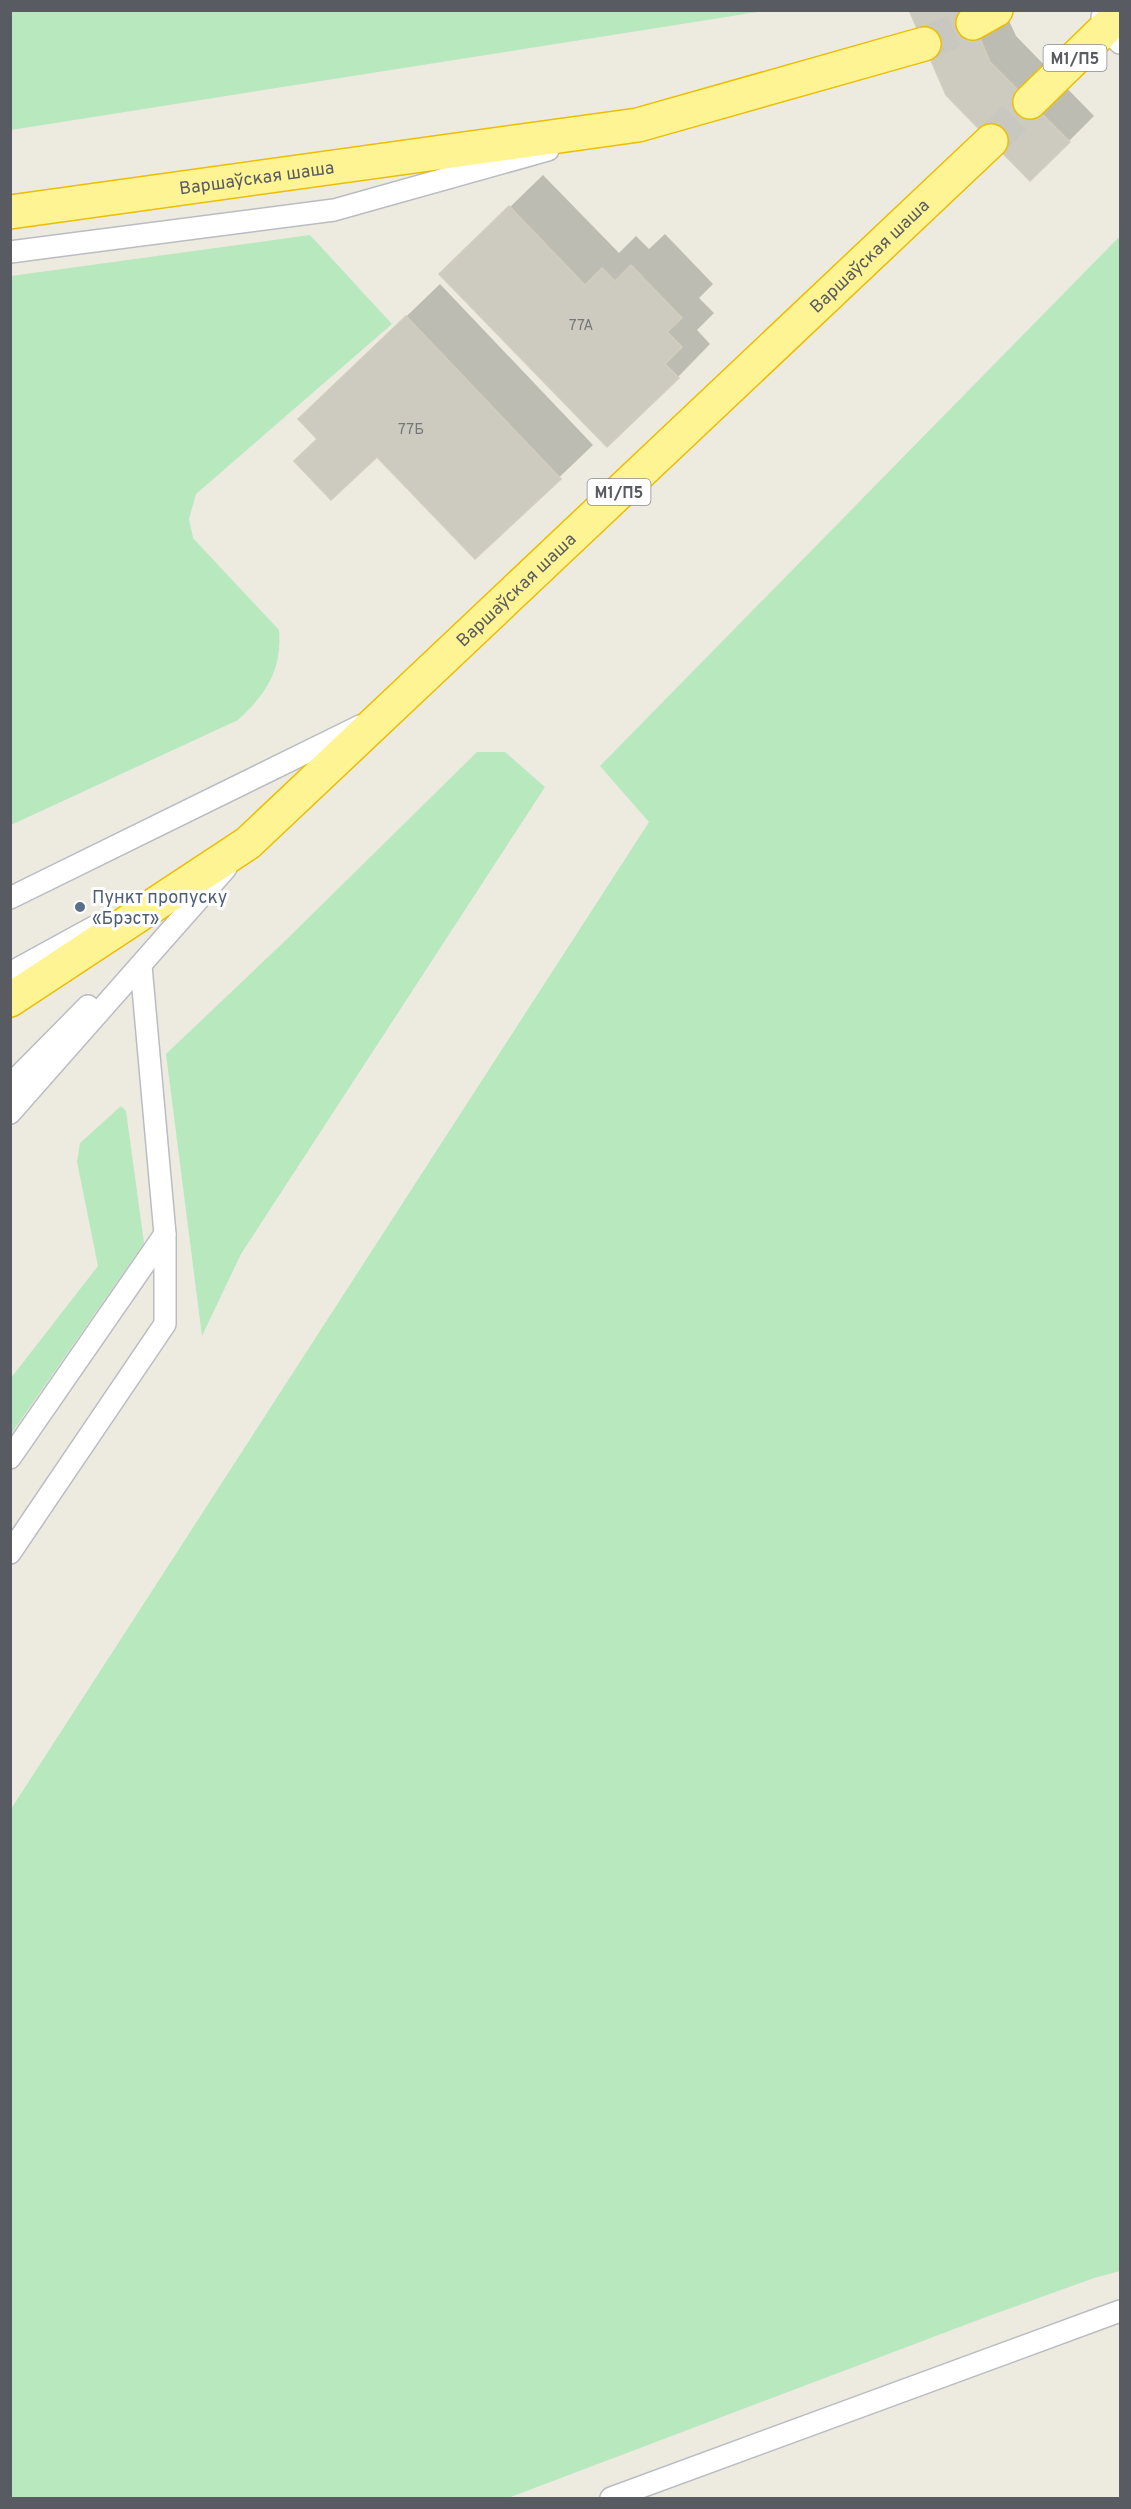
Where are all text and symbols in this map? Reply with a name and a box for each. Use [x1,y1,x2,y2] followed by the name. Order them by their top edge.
[1044,45,1106,71] road number: М1/П5
[178,157,336,201] street label: Варшаўская шаша
[806,195,935,319] street label: Варшаўская шаша
[569,317,593,336] house number: 77А
[398,421,424,440] house number: 77Б
[588,479,650,505] road number: М1/П5
[452,529,582,653] street label: Варшаўская шаша
[92,887,227,931] place label: Пункт пропуску «Брэст»
[73,900,87,914] marker: Пункт пропуску «Брэст»

